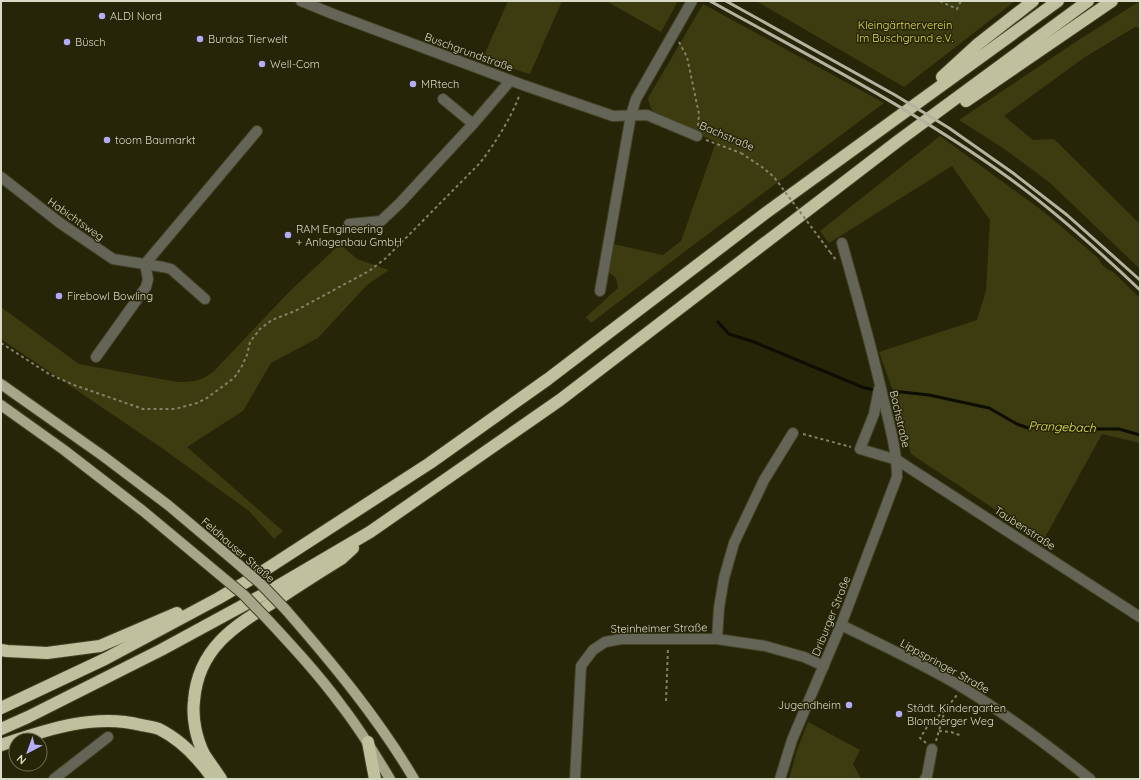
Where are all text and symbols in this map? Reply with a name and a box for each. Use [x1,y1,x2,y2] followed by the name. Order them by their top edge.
[110,9,162,23] place label: ALDI Nord
[97,11,107,21] marker: ALDI Nord
[856,18,954,45] park label: Kleingärtnerverein Im Buschgrund e.V.
[423,29,515,75] street label: Buschgrundstraße
[208,32,288,46] place label: Burdas Tierwelt
[195,34,205,44] marker: Burdas Tierwelt
[75,35,106,49] place label: Büsch
[62,37,72,47] marker: Büsch
[270,57,320,71] place label: Well-Com
[257,59,267,69] marker: Well-Com
[421,77,459,91] place label: MRtech
[408,79,418,89] marker: MRtech
[697,118,757,154] street label: Bachstraße
[115,133,196,147] place label: toom Baumarkt
[102,135,112,145] marker: toom Baumarkt
[45,194,107,244] street label: Habichtsweg
[296,222,402,249] place label: RAM Engineering + Anlagenbau GmbH
[283,230,293,240] marker: RAM Engineering + Anlagenbau GmbH
[67,289,153,303] place label: Firebowl Bowling
[54,291,64,301] marker: Firebowl Bowling
[887,389,913,449] street label: Bachstraße
[1028,418,1096,435] water label: Prangebach
[992,503,1058,553] street label: Taubenstraße
[198,514,278,586] street label: Feldhauser Straße
[809,574,853,658] street label: Driburger Straße
[611,620,707,636] street label: Steinheimer Straße
[898,636,992,696] street label: Lippspringer Straße
[778,698,841,712] place label: Jugendheim
[844,700,854,710] marker: Jugendheim
[907,701,1006,728] place label: Städt. Kindergarten Blomberger Weg
[894,709,904,719] marker: Städt. Kindergarten Blomberger Weg
[8,732,48,772] north arrow
[14,752,29,767] text: N

